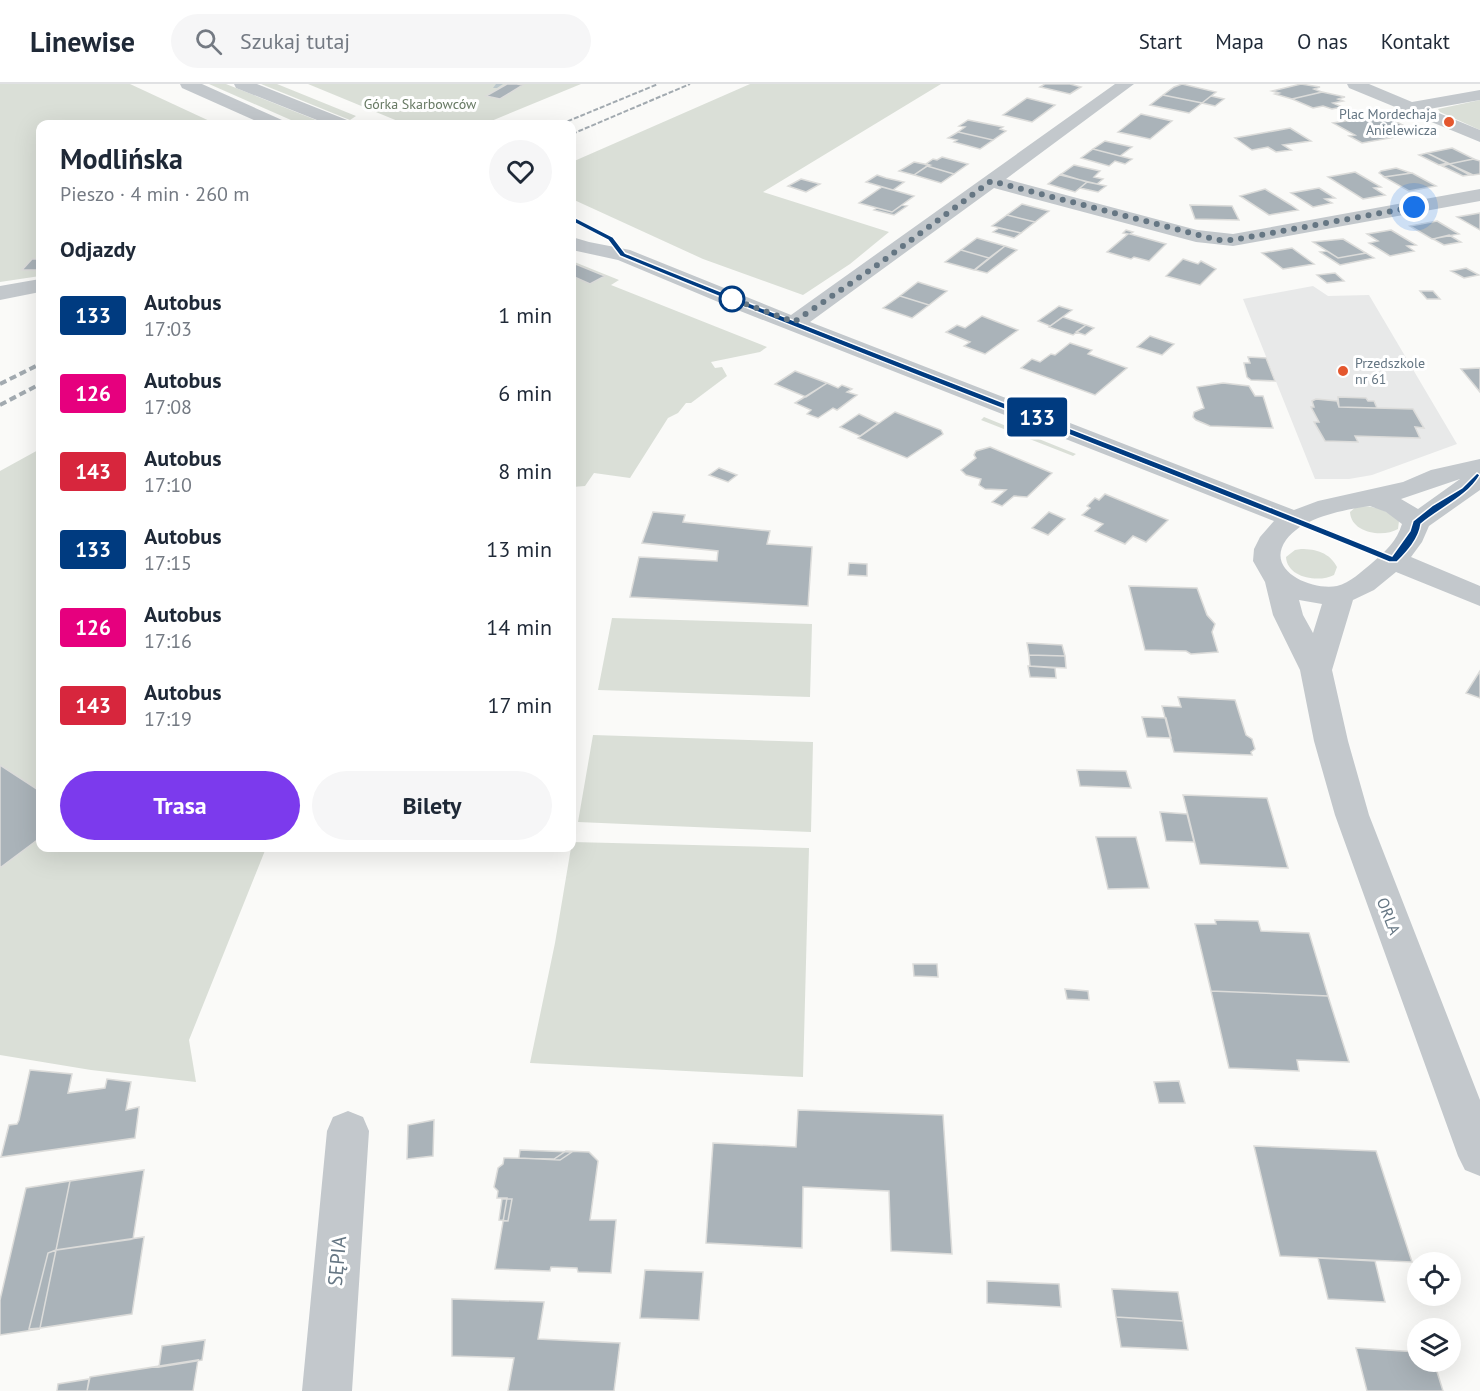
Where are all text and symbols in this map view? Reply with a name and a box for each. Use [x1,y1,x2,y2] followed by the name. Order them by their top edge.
[171,14,591,68] search box
[30,23,135,60] text: Linewise
[192,25,225,58] icon: search
[240,27,350,55] text: Szukaj tutaj
[1139,28,1182,55] text: Start
[1215,28,1264,55] text: Mapa
[1297,28,1348,55] text: O nas
[1381,28,1450,55] text: Kontakt
[364,95,477,113] park label: Górka Skarbowców
[1339,105,1437,139] place label: Plac Mordechaja Anielewicza
[1442,115,1456,129] marker: Plac Mordechaja Anielewicza
[60,140,183,177] text: Modlińska
[489,140,552,203] button: heart
[60,181,250,207] text: Pieszo · 4 min · 260 m
[1399,192,1429,222] your location
[60,235,136,263] text: Odjazdy
[719,286,745,312] unlabelled marker
[144,288,221,316] text: Autobus
[498,301,552,329] text: 1 min
[75,302,111,329] text: 133
[144,316,192,342] text: 17:03
[1355,354,1425,388] place label: Przedszkole nr 61
[1336,364,1350,378] marker: Przedszkole nr 61
[144,366,221,394] text: Autobus
[498,379,552,407] text: 6 min
[75,380,111,407] text: 126
[144,394,192,420] text: 17:08
[1002,398,1072,436] line badge: 133
[1019,404,1055,431] text: 133
[144,444,221,472] text: Autobus
[498,457,552,485] text: 8 min
[75,458,111,485] text: 143
[144,472,192,498] text: 17:10
[144,522,221,550] text: Autobus
[486,535,552,563] text: 13 min
[75,536,111,563] text: 133
[144,550,192,576] text: 17:15
[144,600,221,628] text: Autobus
[486,613,552,641] text: 14 min
[75,614,111,641] text: 126
[144,628,192,654] text: 17:16
[144,678,221,706] text: Autobus
[488,691,552,719] text: 17 min
[75,692,111,719] text: 143
[144,706,192,732] text: 17:19
[60,771,300,840] button: Trasa
[312,771,552,840] button: Bilety
[1373,895,1405,938] street label: ORLA
[322,1235,352,1287] street label: SĘPIA
[1407,1252,1461,1372] map controls
[1407,1252,1461,1306] button: locate
[1407,1318,1461,1372] button: layers

